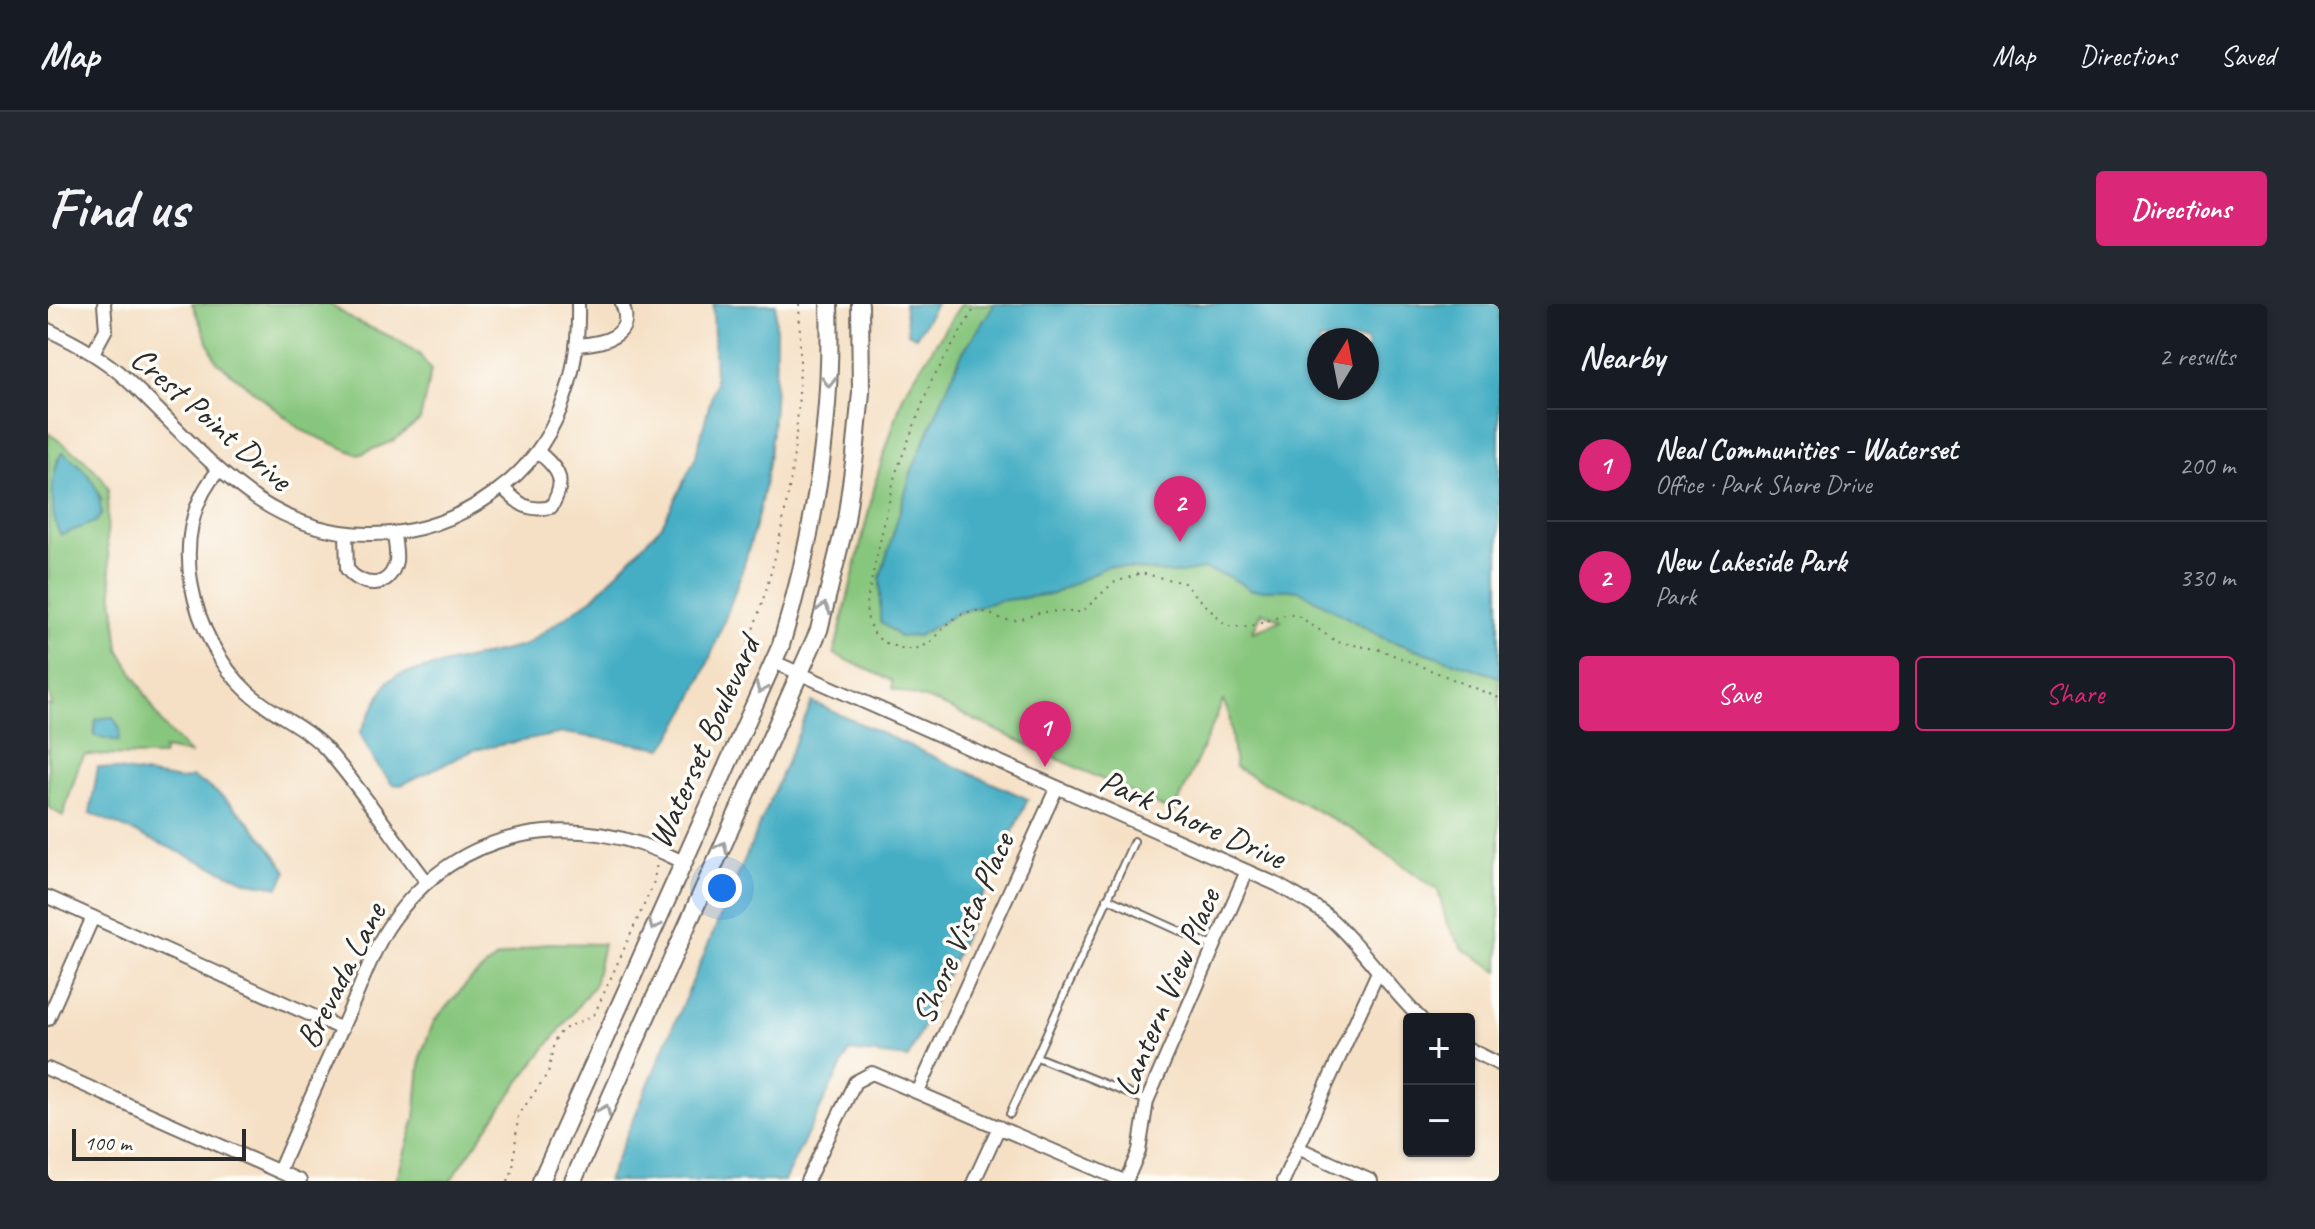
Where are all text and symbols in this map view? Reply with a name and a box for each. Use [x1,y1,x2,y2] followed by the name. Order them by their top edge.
[40,32,99,79] text: Map
[1992,38,2035,73] text: Map
[2079,38,2177,73] text: Directions
[2221,38,2275,73] text: Saved
[2096,171,2267,246] button: Directions
[48,173,188,244] text: Find us
[1307,328,1379,400] north arrow
[1579,335,1665,378] text: Nearby
[122,337,303,501] street label: Crest Point Drive
[2159,340,2235,373] text: 2 results
[820,376,838,389] one-way arrow
[1655,430,1957,468] text: Neal Communities - Waterset
[1599,449,1611,482] text: 1
[2179,449,2235,482] text: 200 m
[1655,468,1872,501] text: Office · Park Shore Drive
[1154,476,1206,542] pin: 2
[1655,542,1846,580] text: New Lakeside Park
[1599,561,1611,594] text: 2
[2179,561,2235,594] text: 330 m
[1655,580,1696,613] text: Park
[815,602,832,615] one-way arrow
[638,625,772,855] street label: Waterset Boulevard
[1579,656,1899,731] button: Save
[1915,656,2235,731] button: Share
[755,680,771,695] one-way arrow
[1019,701,1071,767] pin: 1
[1094,759,1294,879] street label: Park Shore Drive
[901,824,1024,1030] street label: Shore Vista Place
[712,840,728,855] one-way arrow
[702,868,742,908] your location
[1103,880,1230,1102] street label: Lantern View Place
[286,894,396,1055] street label: Brevada Lane
[647,917,663,931] one-way arrow
[1403,1013,1475,1157] map controls
[1403,1013,1475,1085] button: +
[1403,1085,1475,1157] button: −
[595,1103,611,1118] one-way arrow
[72,1125,246,1161] scale bar
[84,1129,131,1157] text: 100 m

